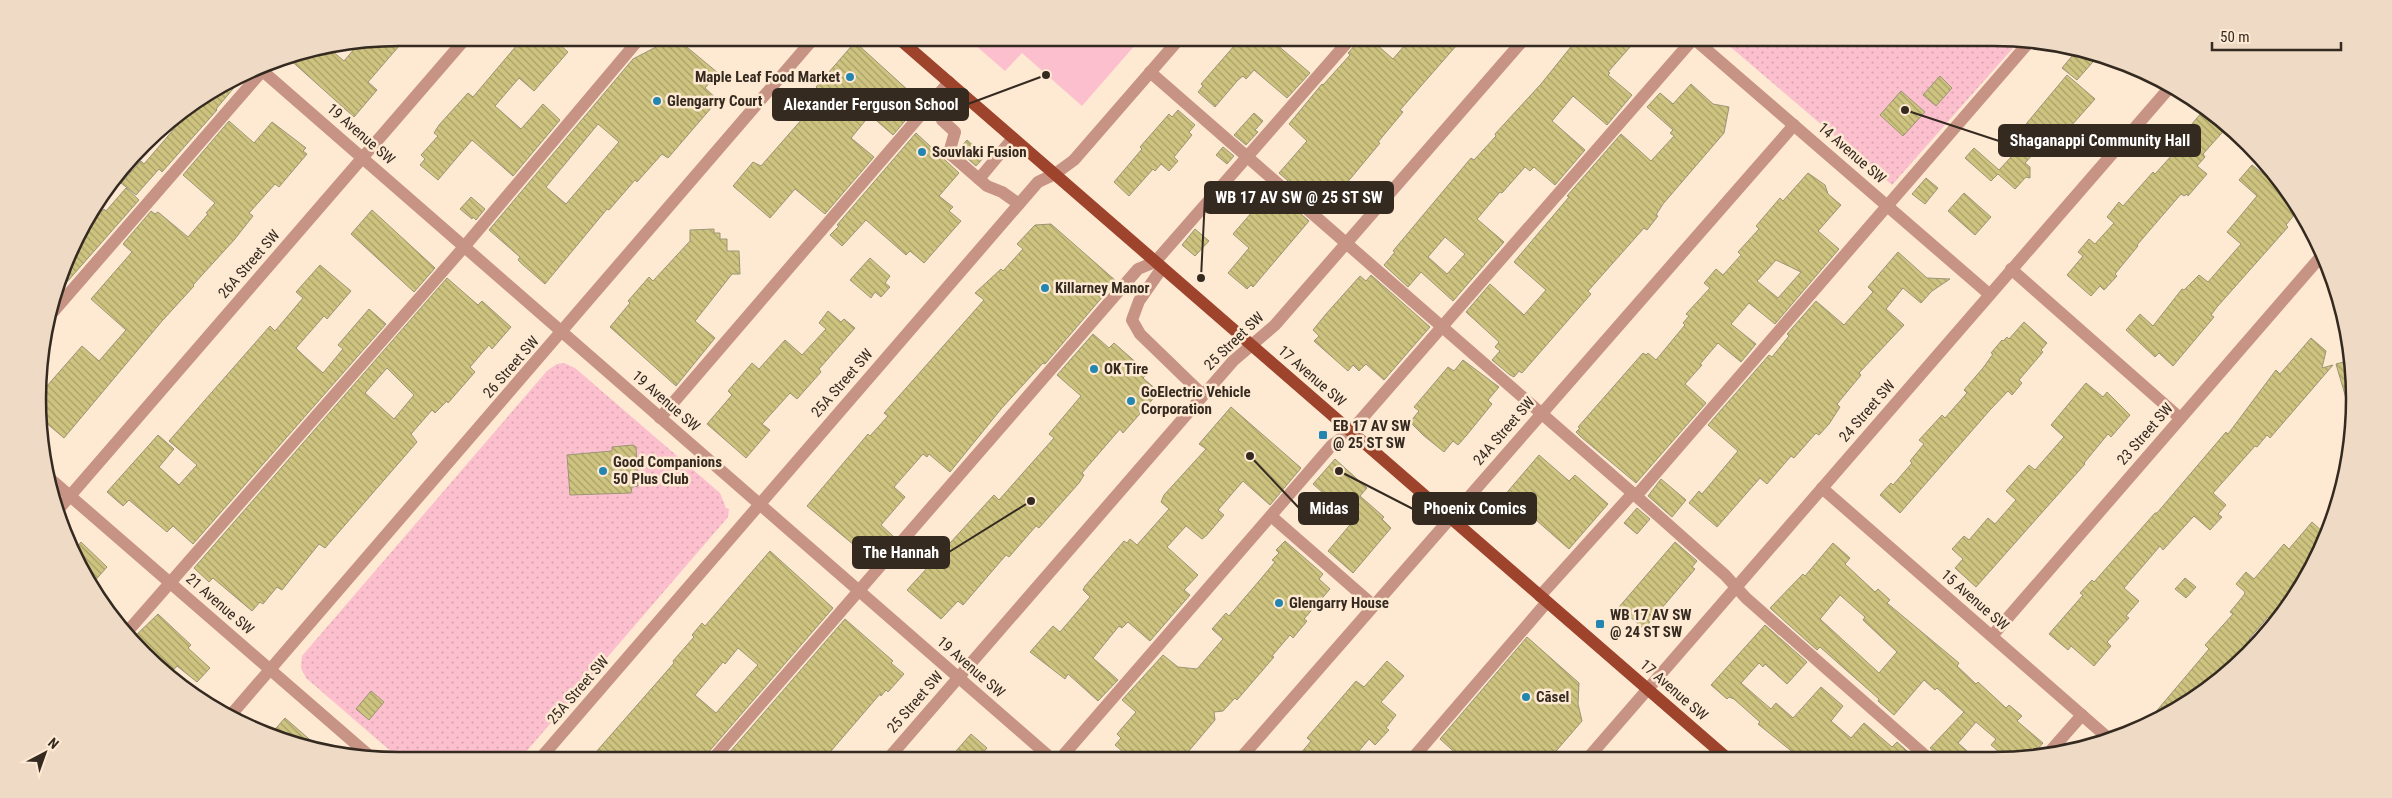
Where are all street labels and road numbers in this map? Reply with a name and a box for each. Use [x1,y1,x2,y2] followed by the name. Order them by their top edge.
[323,100,399,169] street label: 19 Avenue SW
[1814,119,1890,188] street label: 14 Avenue SW
[214,226,284,302] street label: 26A Street SW
[1200,308,1268,374] street label: 25 Street SW
[479,332,543,402] street label: 26 Street SW
[1274,342,1350,411] street label: 17 Avenue SW
[807,345,877,421] street label: 25A Street SW
[628,367,704,436] street label: 19 Avenue SW
[1835,376,1899,446] street label: 24 Street SW
[1469,393,1539,469] street label: 24A Street SW
[2113,399,2177,469] street label: 23 Street SW
[1937,566,2013,635] street label: 15 Avenue SW
[182,570,258,639] street label: 21 Avenue SW
[933,633,1009,702] street label: 19 Avenue SW
[543,652,613,728] street label: 25A Street SW
[1636,656,1712,725] street label: 17 Avenue SW
[883,667,947,737] street label: 25 Street SW

